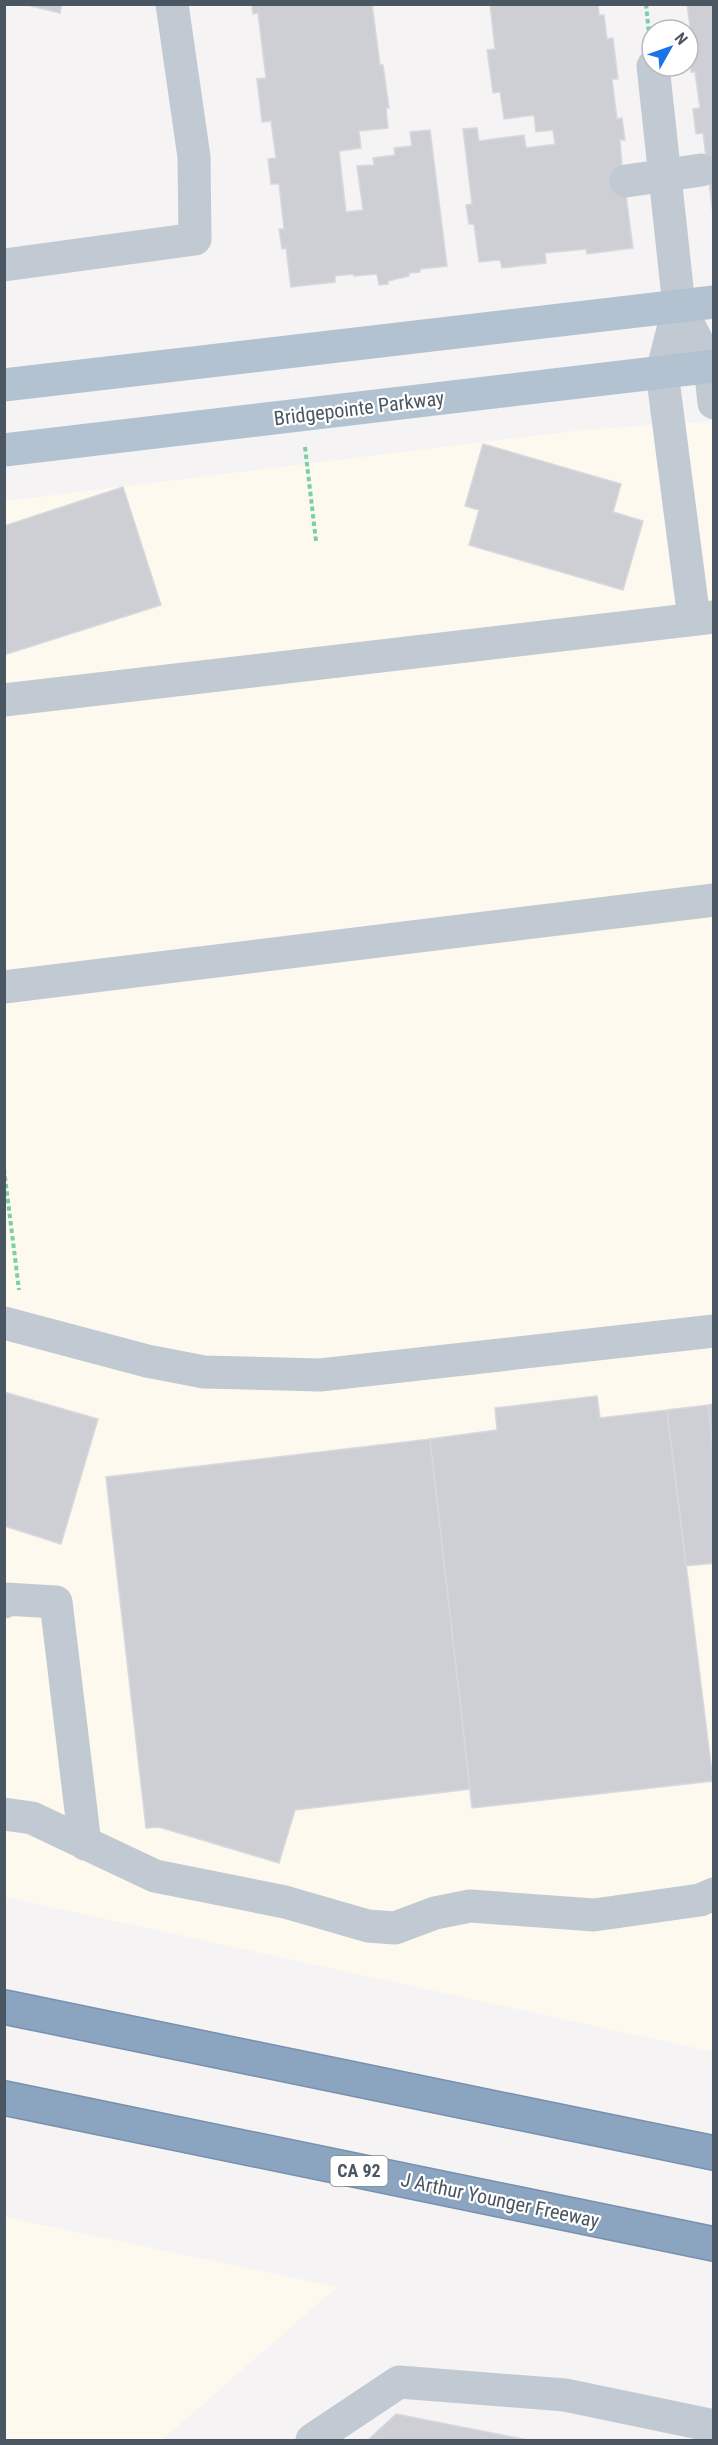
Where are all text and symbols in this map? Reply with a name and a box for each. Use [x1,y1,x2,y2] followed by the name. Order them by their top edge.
[640,18,700,78] north arrow
[671,29,692,49] text: N
[273,386,445,430] street label: Bridgepointe Parkway
[330,2156,388,2186] road number: CA 92
[399,2167,601,2233] street label: J Arthur Younger Freeway

